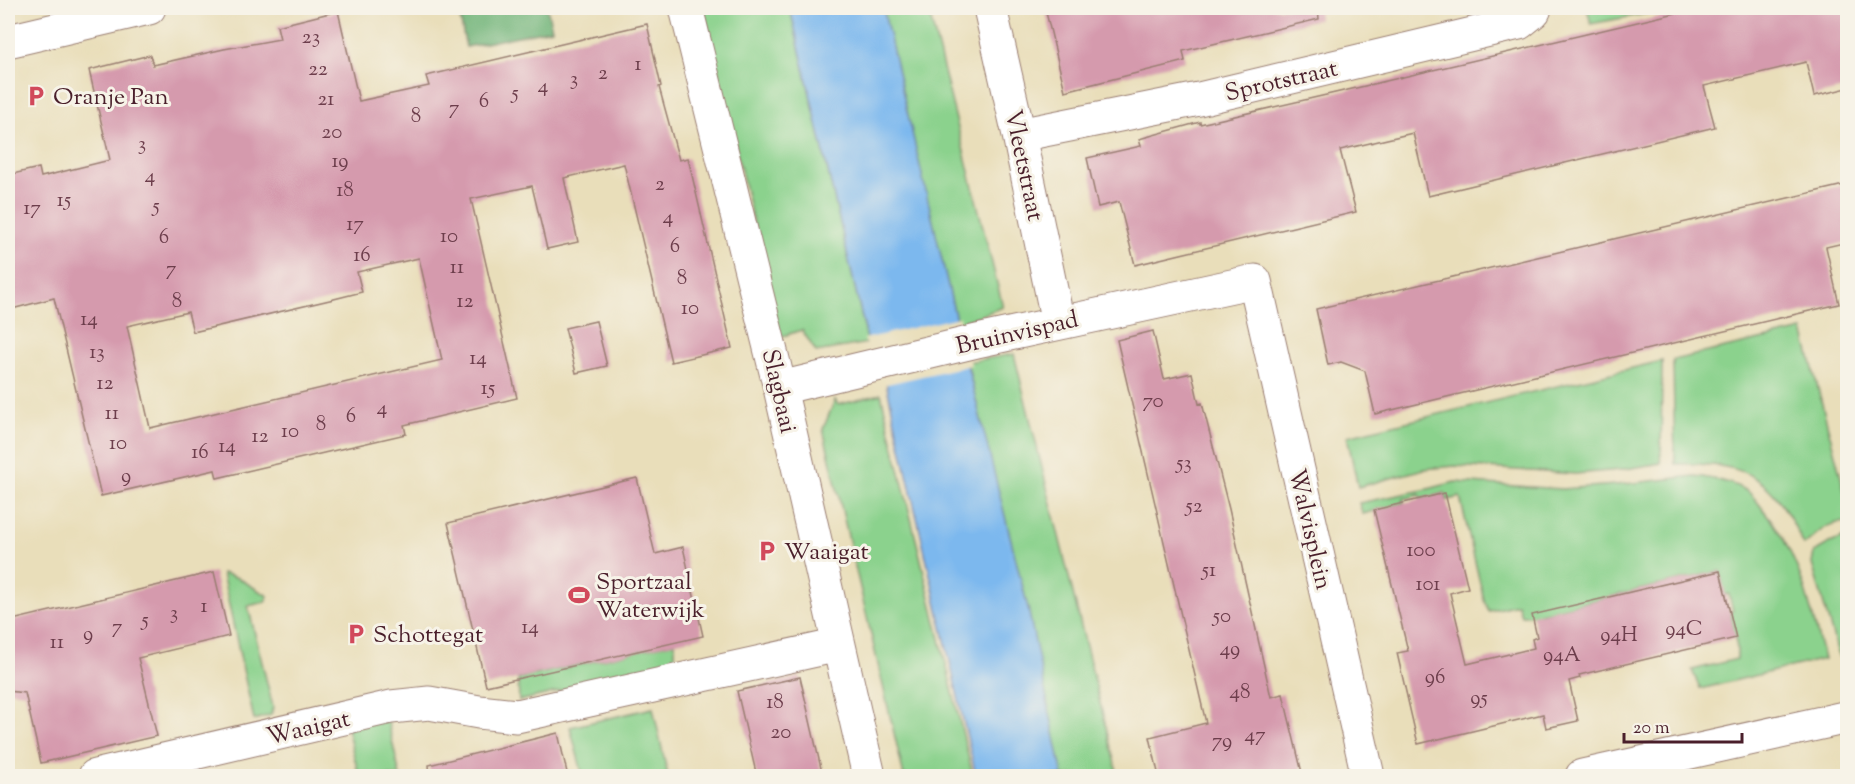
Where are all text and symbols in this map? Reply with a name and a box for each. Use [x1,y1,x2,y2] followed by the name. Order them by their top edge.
[302,23,320,53] house number: 23
[634,50,642,80] house number: 1
[1222,52,1341,111] street label: Sprotstraat
[308,55,328,85] house number: 22
[598,59,608,89] house number: 2
[570,65,578,95] house number: 3
[538,72,548,102] house number: 4
[510,79,519,109] house number: 5
[53,81,169,115] place label: Oranje Pan
[24,84,48,108] parking icon: Oranje Pan
[318,85,334,115] house number: 21
[479,87,489,117] house number: 6
[449,94,460,124] house number: 7
[411,102,421,132] house number: 8
[995,107,1051,224] street label: Vleetstraat
[322,118,342,148] house number: 20
[138,130,146,160] house number: 3
[331,147,349,177] house number: 19
[145,162,155,192] house number: 4
[655,170,665,200] house number: 2
[336,176,354,206] house number: 18
[57,186,71,216] house number: 15
[151,192,160,222] house number: 5
[23,194,41,224] house number: 17
[663,203,673,233] house number: 4
[346,210,364,240] house number: 17
[440,222,458,252] house number: 10
[159,223,169,253] house number: 6
[670,232,680,262] house number: 6
[353,241,371,271] house number: 16
[450,253,464,283] house number: 11
[166,255,177,285] house number: 7
[677,264,687,294] house number: 8
[172,287,182,317] house number: 8
[457,287,474,317] house number: 12
[681,294,699,324] house number: 10
[953,303,1082,365] street label: Bruinvispad
[80,305,98,335] house number: 14
[89,338,105,368] house number: 13
[469,344,487,374] house number: 14
[752,346,804,437] street label: Slagbaai
[97,369,114,399] house number: 12
[481,374,495,404] house number: 15
[1142,387,1164,417] house number: 70
[377,394,387,424] house number: 4
[105,399,119,429] house number: 11
[346,402,356,432] house number: 6
[316,410,326,440] house number: 8
[281,417,299,447] house number: 10
[252,422,269,452] house number: 12
[109,429,127,459] house number: 10
[218,432,236,462] house number: 14
[191,438,209,468] house number: 16
[1175,449,1192,479] house number: 53
[121,462,131,492] house number: 9
[1279,465,1339,593] street label: Walvisplein
[1184,492,1203,522] house number: 52
[784,536,869,570] place label: Waaigat
[1406,536,1436,566] house number: 100
[755,539,779,563] parking icon: Waaigat
[1201,556,1216,586] house number: 51
[596,566,705,628] place label: Sportzaal Waterwijk
[1416,570,1440,600] house number: 101
[567,583,591,607] sports icon: Sportzaal Waterwijk
[200,592,208,622] house number: 1
[170,599,178,629] house number: 3
[1212,602,1231,632] house number: 50
[140,606,149,636] house number: 5
[112,613,123,643] house number: 7
[521,613,539,643] house number: 14
[1665,615,1703,645] house number: 94C
[373,619,483,653] place label: Schottegat
[83,620,93,650] house number: 9
[1600,621,1638,651] house number: 94H
[344,622,368,646] parking icon: Schottegat
[50,628,64,658] house number: 11
[1220,635,1240,665] house number: 49
[1543,641,1581,671] house number: 94A
[1425,663,1445,693] house number: 96
[1229,678,1251,708] house number: 48
[1470,684,1488,714] house number: 95
[766,688,784,718] house number: 18
[263,703,354,755] street label: Waaigat
[1624,706,1742,744] scale bar
[1633,716,1670,742] text: 20 m
[771,718,791,748] house number: 20
[1244,721,1266,751] house number: 47
[1212,727,1232,757] house number: 79

